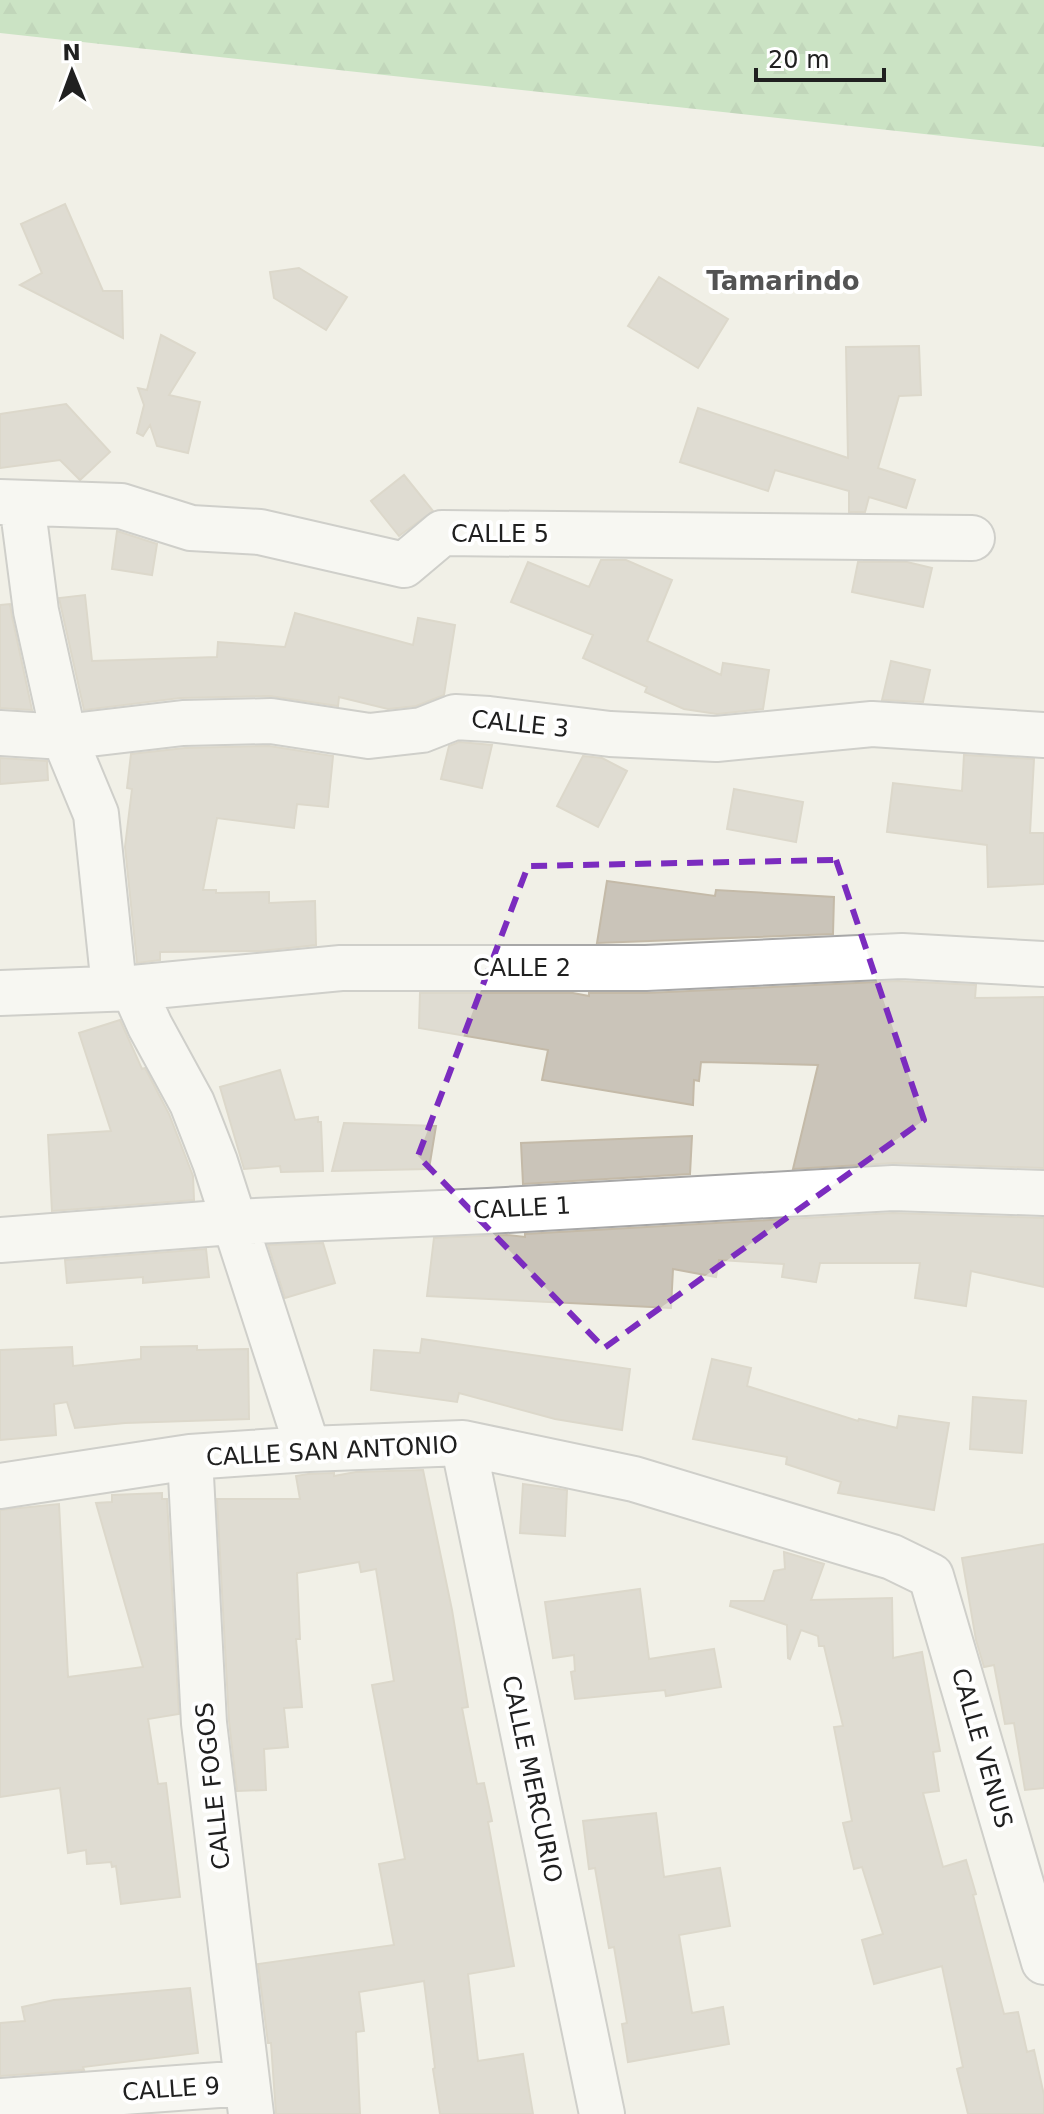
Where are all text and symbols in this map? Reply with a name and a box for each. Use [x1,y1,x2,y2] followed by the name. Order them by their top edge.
[32,32,112,112] north arrow
[756,32,884,82] scale bar
[62,40,81,65] text: N
[768,46,830,74] text: 20 m
[706,266,860,296] district label: Tamarindo
[451,520,549,548] street label: CALLE 5
[470,705,570,743] street label: CALLE 3
[473,954,571,982] street label: CALLE 2
[472,1191,572,1225] street label: CALLE 1
[205,1430,459,1472] street label: CALLE SAN ANTONIO
[946,1665,1018,1831] street label: CALLE VENUS
[496,1673,568,1885] street label: CALLE MERCURIO
[190,1701,236,1871] street label: CALLE FOGOS
[121,2072,221,2106] street label: CALLE 9

